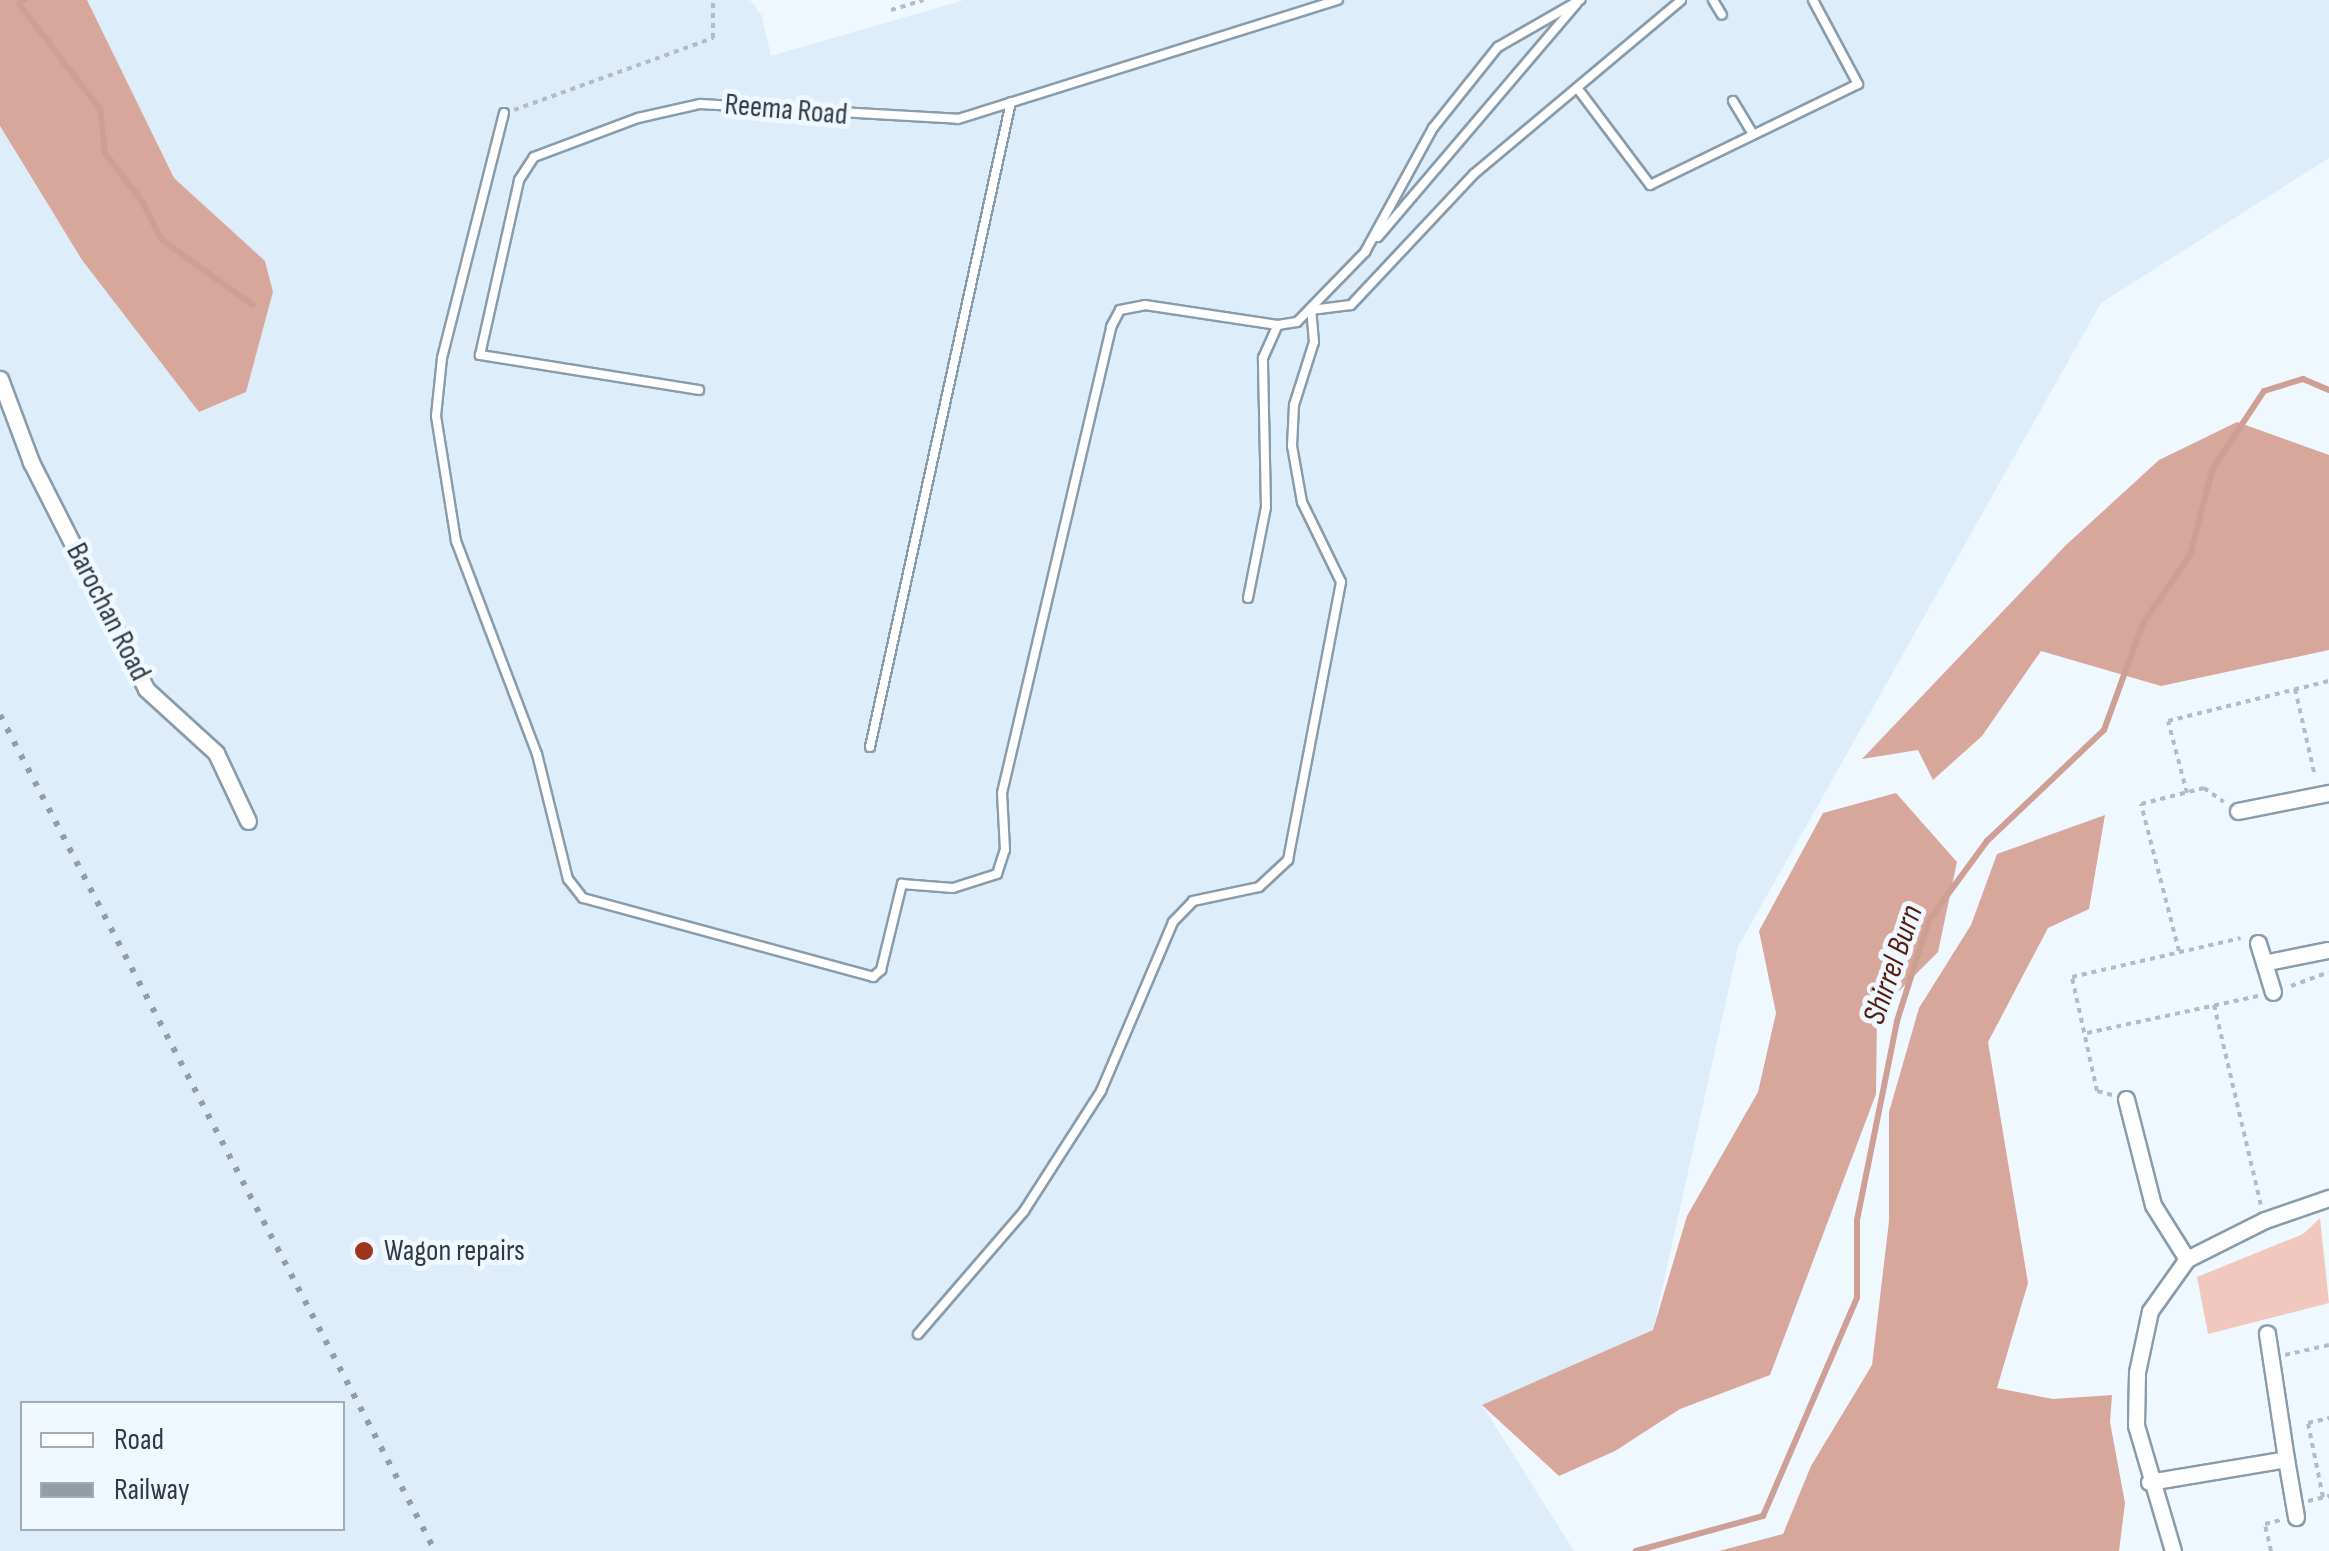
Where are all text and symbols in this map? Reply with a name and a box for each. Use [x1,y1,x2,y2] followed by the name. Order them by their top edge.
[723,87,849,133] street label: Reema Road
[58,537,158,687] street label: Barochan Road
[1856,901,1932,1029] water label: Shirrel Burn
[384,1233,525,1269] place label: Wagon repairs
[353,1240,375,1262] marker: Wagon repairs
[20,1401,345,1531] legend
[114,1422,164,1458] text: Road
[114,1472,190,1508] text: Railway

